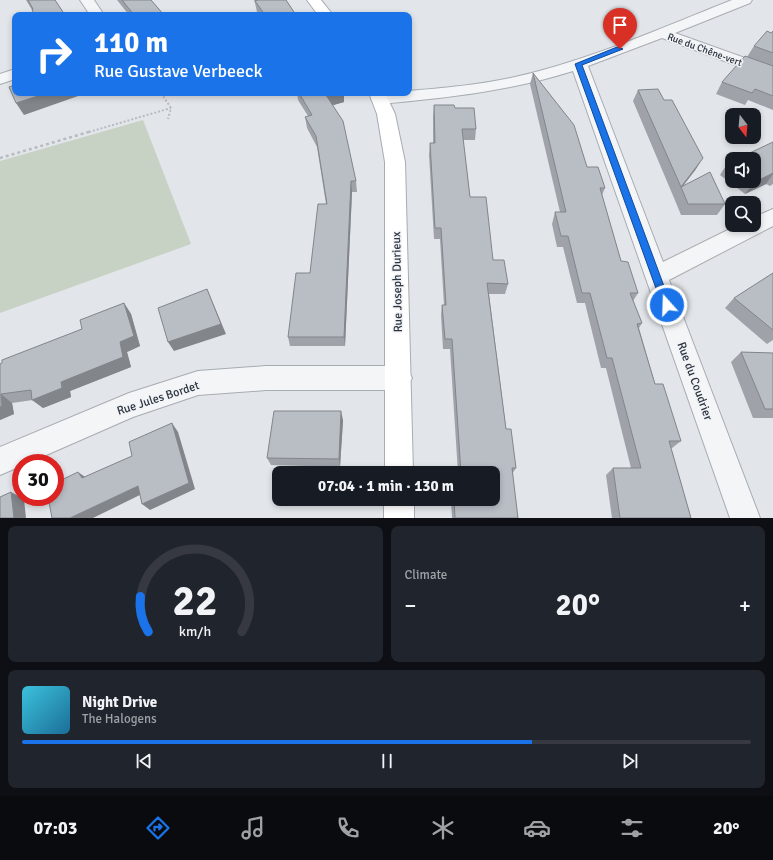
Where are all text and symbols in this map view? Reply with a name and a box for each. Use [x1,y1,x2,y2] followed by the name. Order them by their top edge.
[603,8,637,49] pin
[609,14,631,36] icon: arrive
[94,26,168,60] text: 110 m
[28,28,80,80] icon: right
[666,31,744,69] street label: Rue du Chêne-vert
[94,60,263,82] text: Rue Gustave Verbeeck
[725,108,761,144] north arrow
[725,108,761,232] map controls
[725,152,761,188] button: sound
[725,196,761,232] button: search
[389,231,406,333] street label: Rue Joseph Durieux
[646,284,688,326] position arrow
[673,340,716,423] street label: Rue du Coudrier
[115,378,201,419] street label: Rue Jules Bordet
[12,454,64,506] speed limit sign: 30
[318,477,454,495] text: 07:04 · 1 min · 130 m
[405,567,447,583] text: Climate
[173,576,218,627] text: 22
[556,587,600,624] text: 20°
[405,592,416,619] text: −
[739,592,751,619] text: +
[179,623,211,640] text: km/h
[82,693,157,711] text: Night Drive
[82,711,157,727] text: The Halogens
[133,750,155,772] icon: previous
[376,750,398,772] icon: pause
[619,750,641,772] icon: next
[144,814,172,842] icon: directions
[239,814,267,842] icon: music
[334,814,362,842] icon: phone
[429,814,457,842] icon: climate
[523,814,551,842] icon: car
[618,814,646,842] icon: filters
[33,817,78,839] text: 07:03
[713,817,740,839] text: 20°

